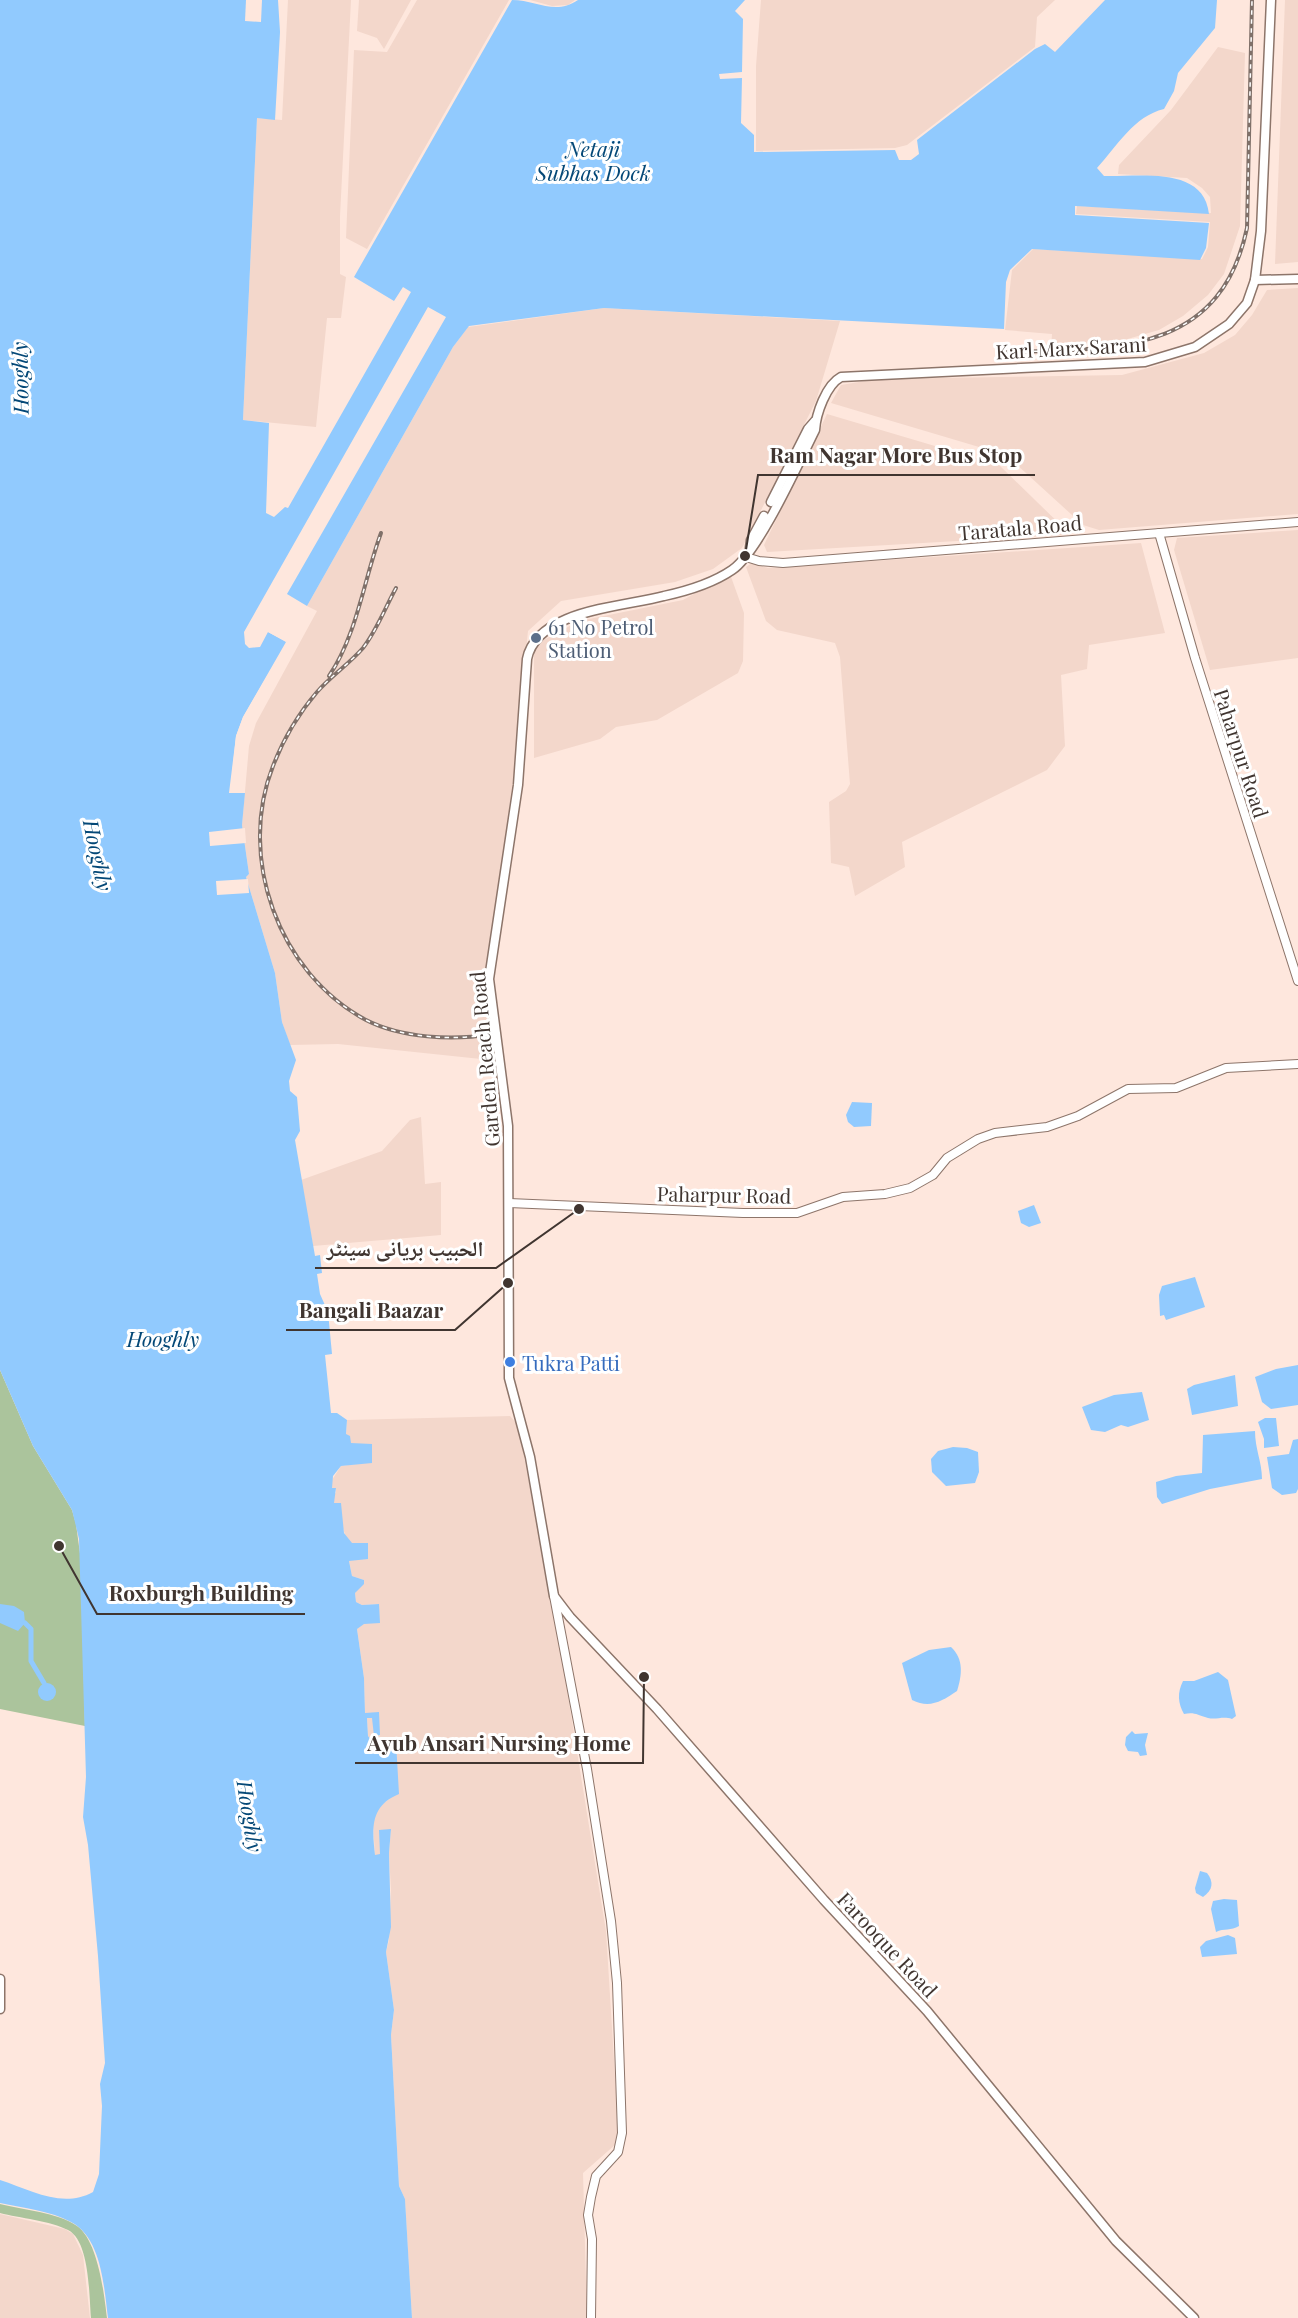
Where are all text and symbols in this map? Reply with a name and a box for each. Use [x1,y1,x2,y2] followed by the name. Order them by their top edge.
[534,134,651,186] water label: Netaji Subhas Dock
[995,330,1147,364] street label: Karl Marx Sarani
[4,342,34,415] water label: Hooghly
[758,436,1035,475] callout: Ram Nagar More Bus Stop
[770,440,1022,468] text: Ram Nagar More Bus Stop
[957,508,1083,546] street label: Taratala Road
[548,613,654,663] place label: 61 No Petrol Station
[529,631,543,645] marker: 61 No Petrol Station
[1208,685,1276,821] street label: Paharpur Road
[78,816,120,893] water label: Hooghly
[463,970,505,1148] street label: Garden Reach Road
[657,1179,792,1209] street label: Paharpur Road
[315,1229,496,1268] callout: الحبیب بریانی سینٹر
[326,1233,483,1262] text: الحبیب بریانی سینٹر
[286,1291,455,1330] callout: Bangali Baazar
[299,1295,443,1323] text: Bangali Baazar
[126,1324,199,1352] water label: Hooghly
[522,1349,620,1376] place label: Tukra Patti
[503,1355,517,1369] marker: Tukra Patti
[97,1575,305,1614] callout: Roxburgh Building
[109,1578,294,1606] text: Roxburgh Building
[355,1724,643,1763] callout: Ayub Ansari Nursing Home
[366,1728,631,1756] text: Ayub Ansari Nursing Home
[231,1777,270,1854] water label: Hooghly
[832,1885,944,2003] street label: Farooque Road

